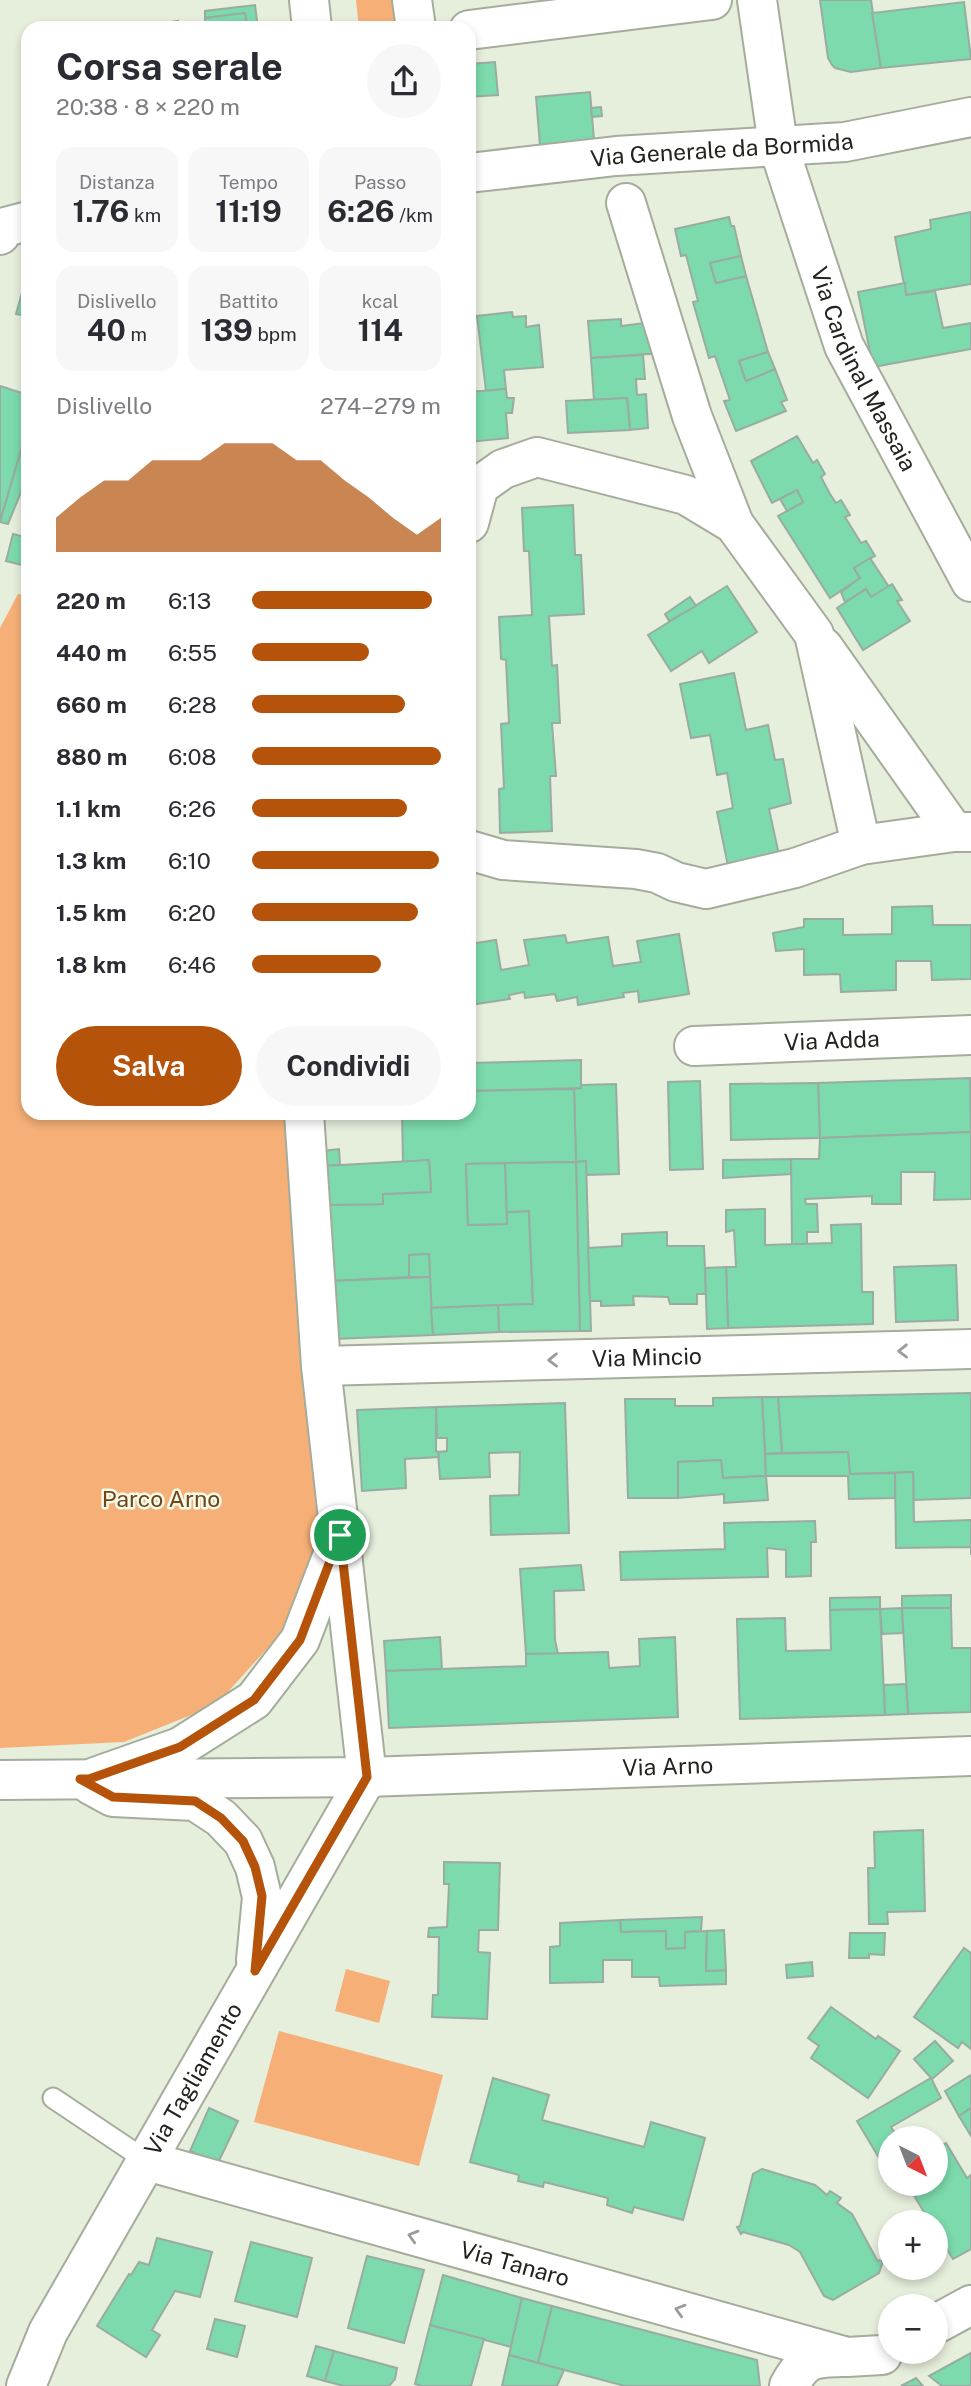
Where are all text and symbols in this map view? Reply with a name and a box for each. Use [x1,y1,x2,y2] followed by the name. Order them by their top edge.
[56,44,283,89] text: Corsa serale
[367,44,441,118] button: share
[56,93,240,120] text: 20:38 · 8 × 220 m
[589,127,856,172] street label: Via Generale da Bormida
[79,171,155,193] text: Distanza
[219,171,278,193] text: Tempo
[354,171,406,193] text: Passo
[73,193,129,229] text: 1.76
[215,193,282,229] text: 11:19
[327,193,395,229] text: 6:26
[129,204,161,226] text: km
[395,204,433,226] text: /km
[806,263,923,476] street label: Via Cardinal Massaia
[77,290,157,312] text: Dislivello
[219,290,278,312] text: Battito
[362,290,399,312] text: kcal
[87,312,126,348] text: 40
[200,312,253,348] text: 139
[357,312,403,348] text: 114
[126,323,147,345] text: m
[253,323,297,345] text: bpm
[56,392,152,419] text: Dislivello
[320,392,441,419] text: 274–279 m
[56,587,126,614] text: 220 m
[168,587,211,614] text: 6:13
[56,639,127,666] text: 440 m
[168,639,217,666] text: 6:55
[56,691,127,718] text: 660 m
[168,691,217,718] text: 6:28
[56,743,127,770] text: 880 m
[168,743,216,770] text: 6:08
[56,795,121,822] text: 1.1 km
[168,795,216,822] text: 6:26
[56,847,126,874] text: 1.3 km
[168,847,211,874] text: 6:10
[56,899,127,926] text: 1.5 km
[168,899,216,926] text: 6:20
[56,951,127,978] text: 1.8 km
[168,951,216,978] text: 6:46
[784,1025,880,1055] street label: Via Adda
[56,1026,242,1106] button: Salva
[256,1026,441,1106] button: Condividi
[592,1342,702,1372] street label: Via Mincio
[897,1343,908,1358] one-way arrow
[547,1352,558,1367] one-way arrow
[102,1485,220,1512] park label: Parco Arno
[310,1505,370,1565] pin
[321,1516,359,1554] icon: arrive
[622,1751,714,1781] street label: Via Arno
[138,1998,247,2160] street label: Via Tagliamento
[878,2126,948,2196] north arrow
[878,2126,948,2364] map controls
[878,2210,948,2280] button: +
[408,2229,420,2244] one-way arrow
[457,2235,573,2292] street label: Via Tanaro
[878,2294,948,2364] button: −
[674,2304,686,2319] one-way arrow

